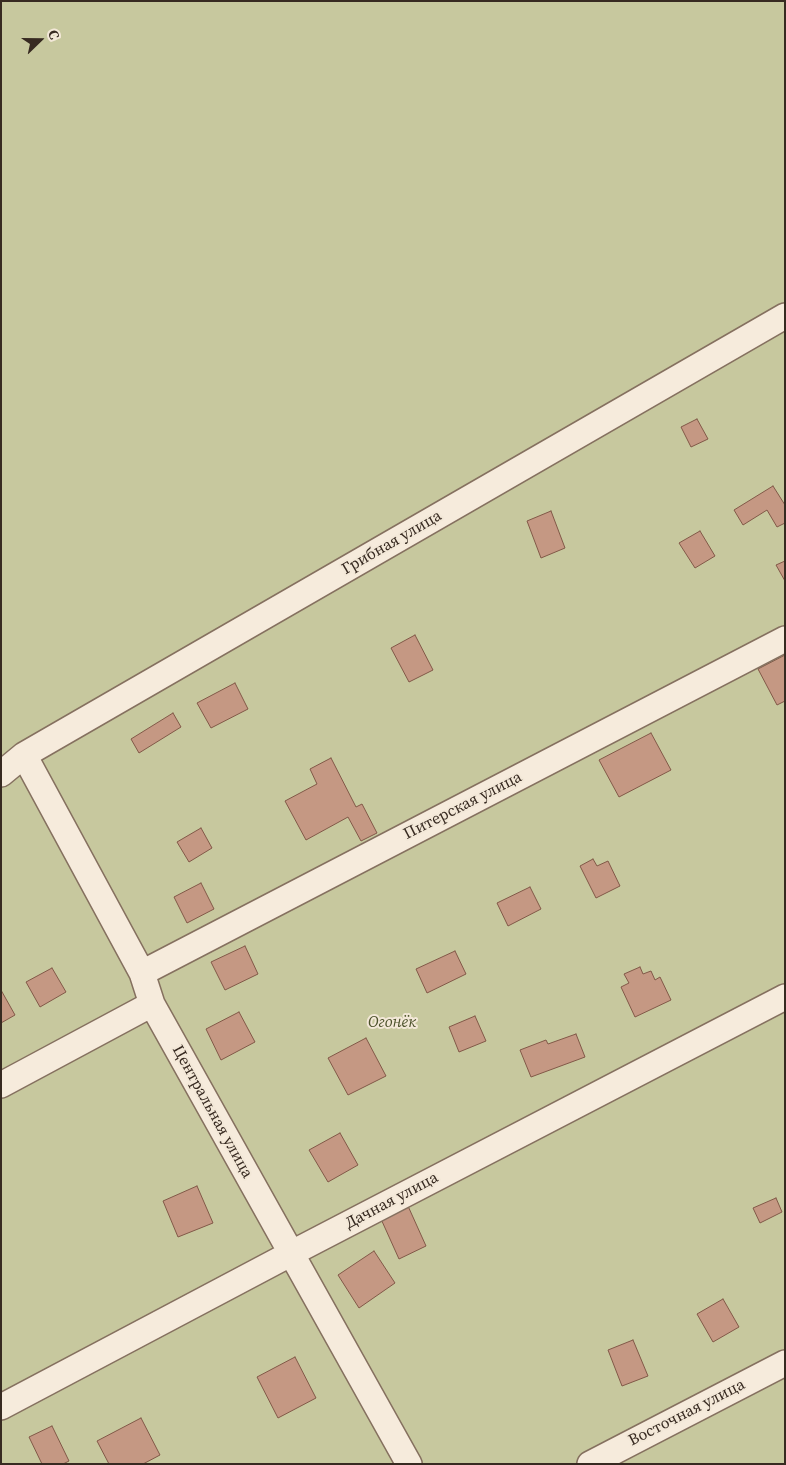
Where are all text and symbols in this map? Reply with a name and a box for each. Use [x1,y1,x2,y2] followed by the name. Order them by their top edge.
[15,15,65,65] north arrow
[43,27,65,42] text: С
[339,507,445,579] street label: Грибная улица
[401,768,525,844] street label: Питерская улица
[368,1013,416,1033] park label: Огонёк
[167,1042,257,1182] street label: Центральная улица
[342,1168,442,1234] street label: Дачная улица
[626,1375,748,1451] street label: Восточная улица

